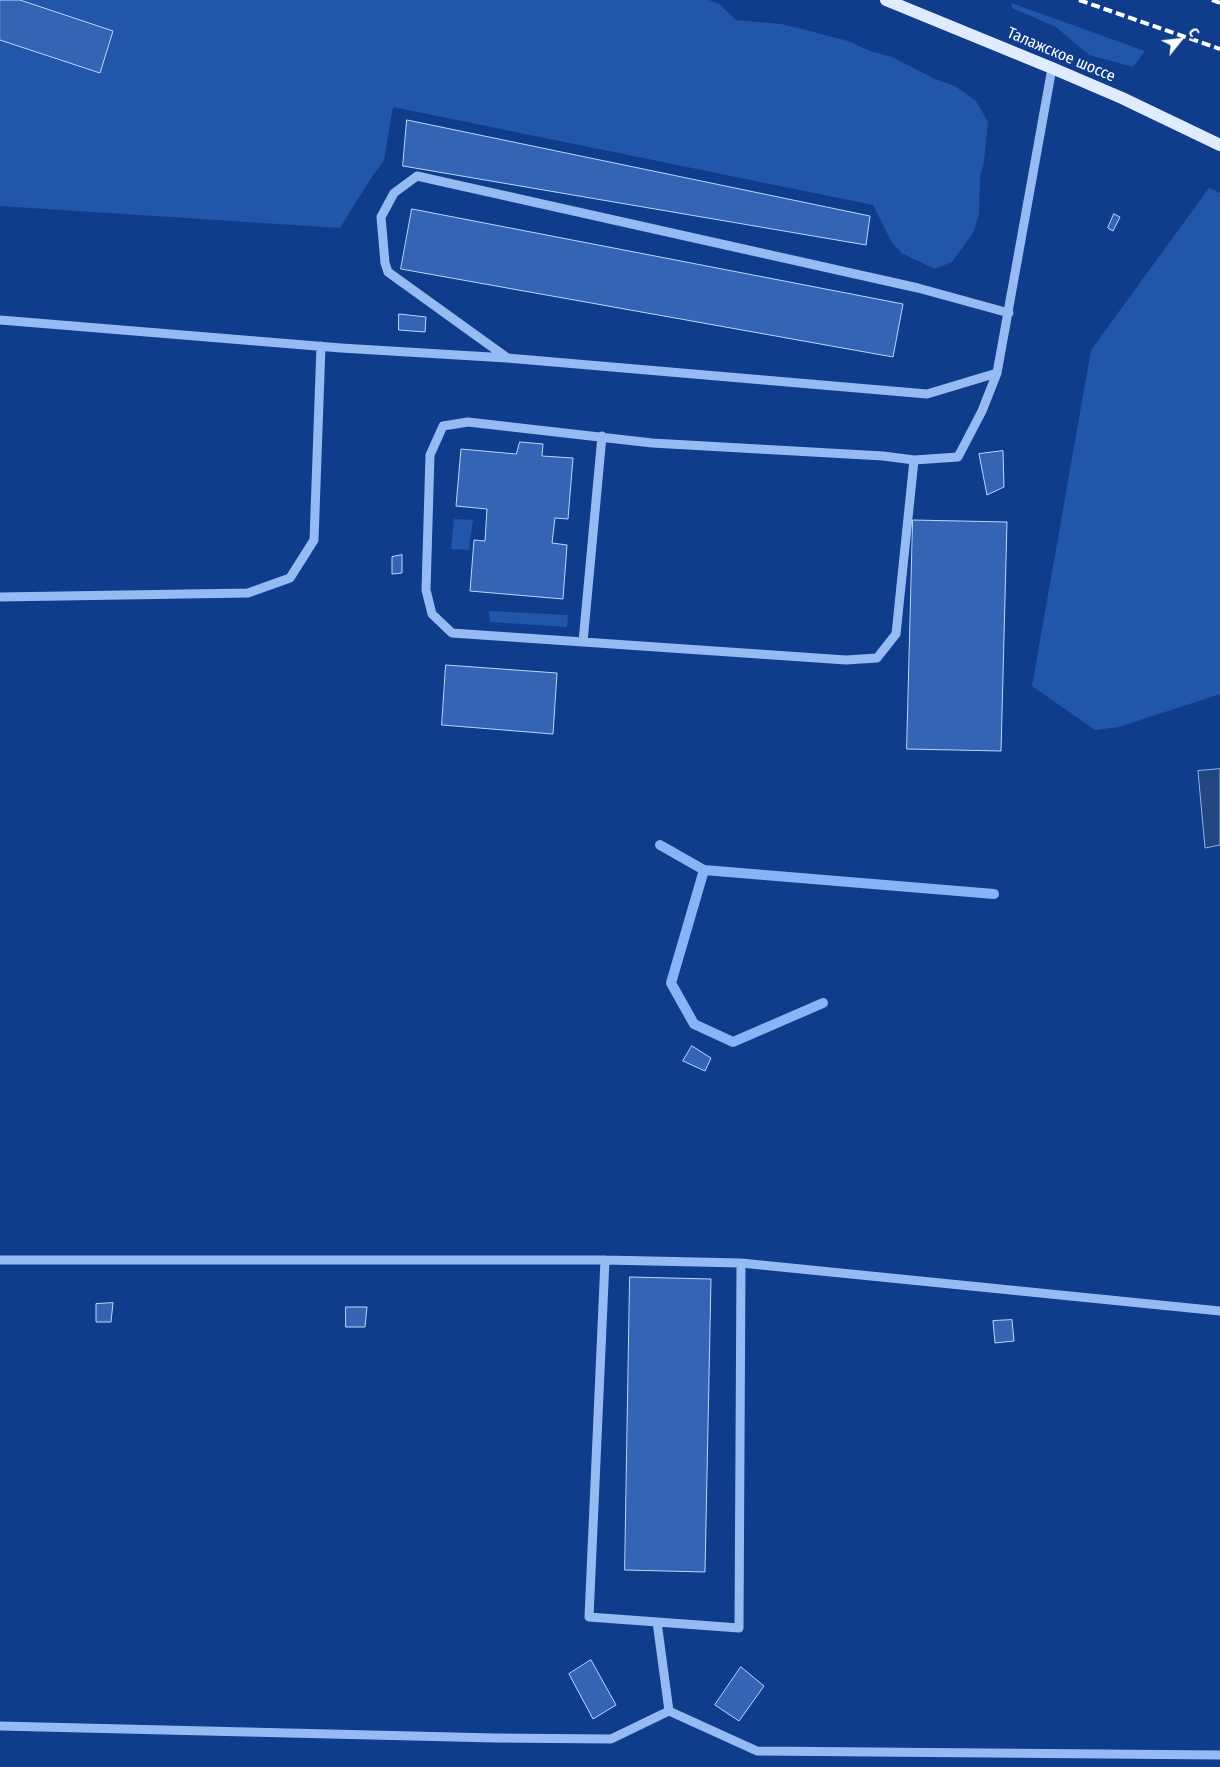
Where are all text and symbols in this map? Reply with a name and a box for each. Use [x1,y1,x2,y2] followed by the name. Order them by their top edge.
[1155,15,1205,65] north arrow
[1004,24,1118,86] street label: Талажское шоссе
[1184,25,1203,40] text: С

